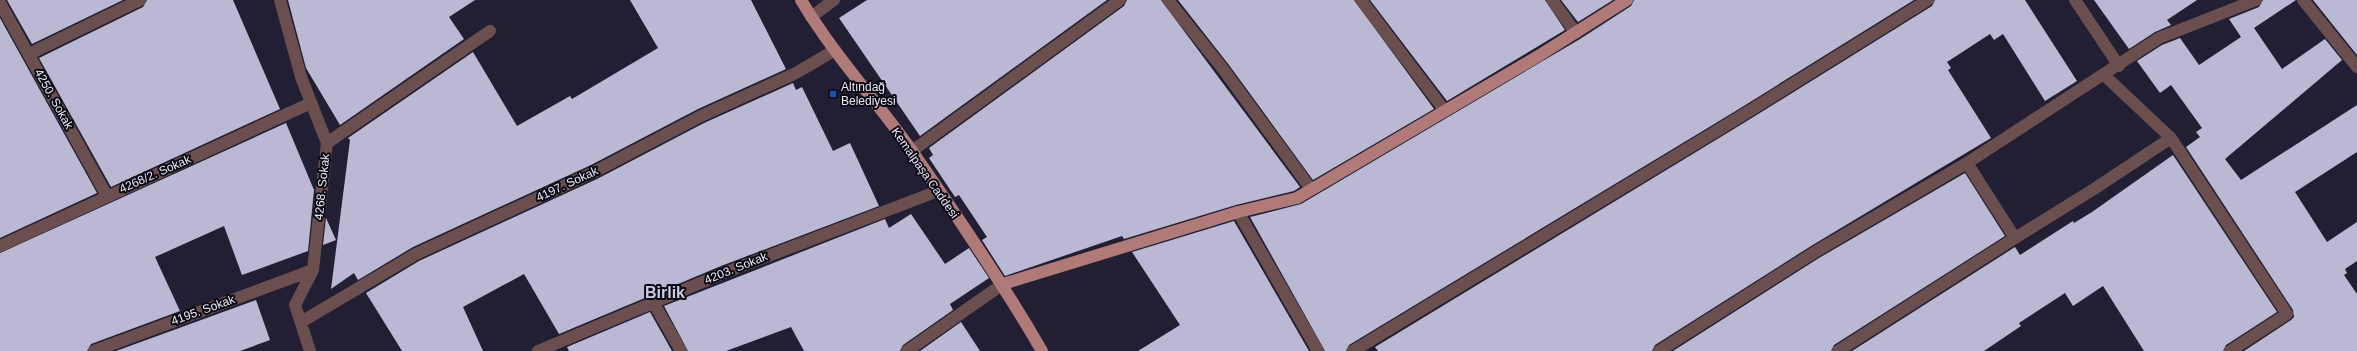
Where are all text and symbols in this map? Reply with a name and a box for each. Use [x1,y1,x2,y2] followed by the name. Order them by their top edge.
[32,66,77,132] street label: 4250. Sokak
[841,80,896,108] place label: Altındağ Belediyesi
[828,89,838,99] marker: Altındağ Belediyesi
[888,125,962,221] street label: Kemalpaşa Caddesi
[117,152,194,196] street label: 4268/2. Sokak
[312,152,333,221] street label: 4268. Sokak
[534,163,601,204] street label: 4197. Sokak
[702,249,770,287] street label: 4203. Sokak
[645,284,685,301] district label: Birlik
[169,292,238,328] street label: 4195. Sokak

